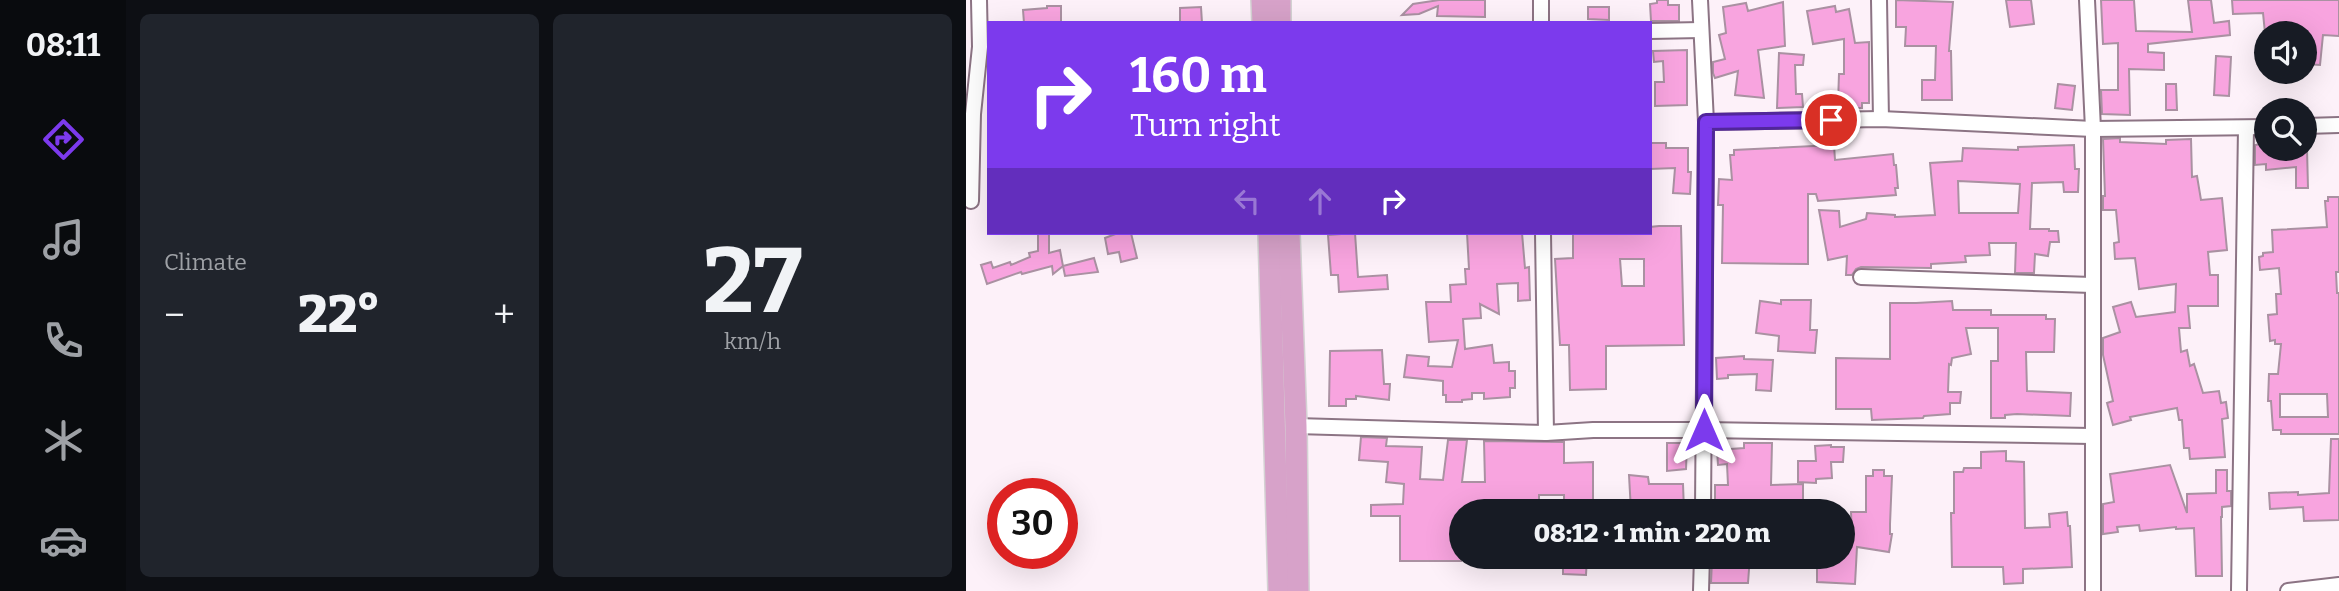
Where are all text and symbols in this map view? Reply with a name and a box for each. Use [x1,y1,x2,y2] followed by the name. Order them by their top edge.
[2254,21,2317,161] map controls
[2254,21,2317,84] button: sound
[26,26,100,64] text: 08:11
[1130,46,1267,105] text: 160 m
[1015,49,1106,140] icon: right
[1801,90,1861,150] pin
[2254,98,2317,161] button: search
[1812,101,1850,139] icon: arrive
[1130,106,1281,144] text: Turn right
[39,115,88,164] icon: directions
[1228,182,1266,220] icon: left
[1301,182,1339,220] icon: ahead
[1374,182,1412,220] icon: right
[39,215,88,264] icon: music
[703,227,802,336] text: 27
[164,248,247,276] text: Climate
[298,283,380,346] text: 22°
[164,292,185,338] text: −
[493,292,515,338] text: +
[39,316,88,365] icon: phone
[724,327,781,355] text: km/h
[1667,393,1741,467] position arrow
[39,416,88,465] icon: climate
[987,478,1078,569] speed limit sign: 30
[39,516,88,565] icon: car
[1534,518,1770,549] text: 08:12 · 1 min · 220 m

